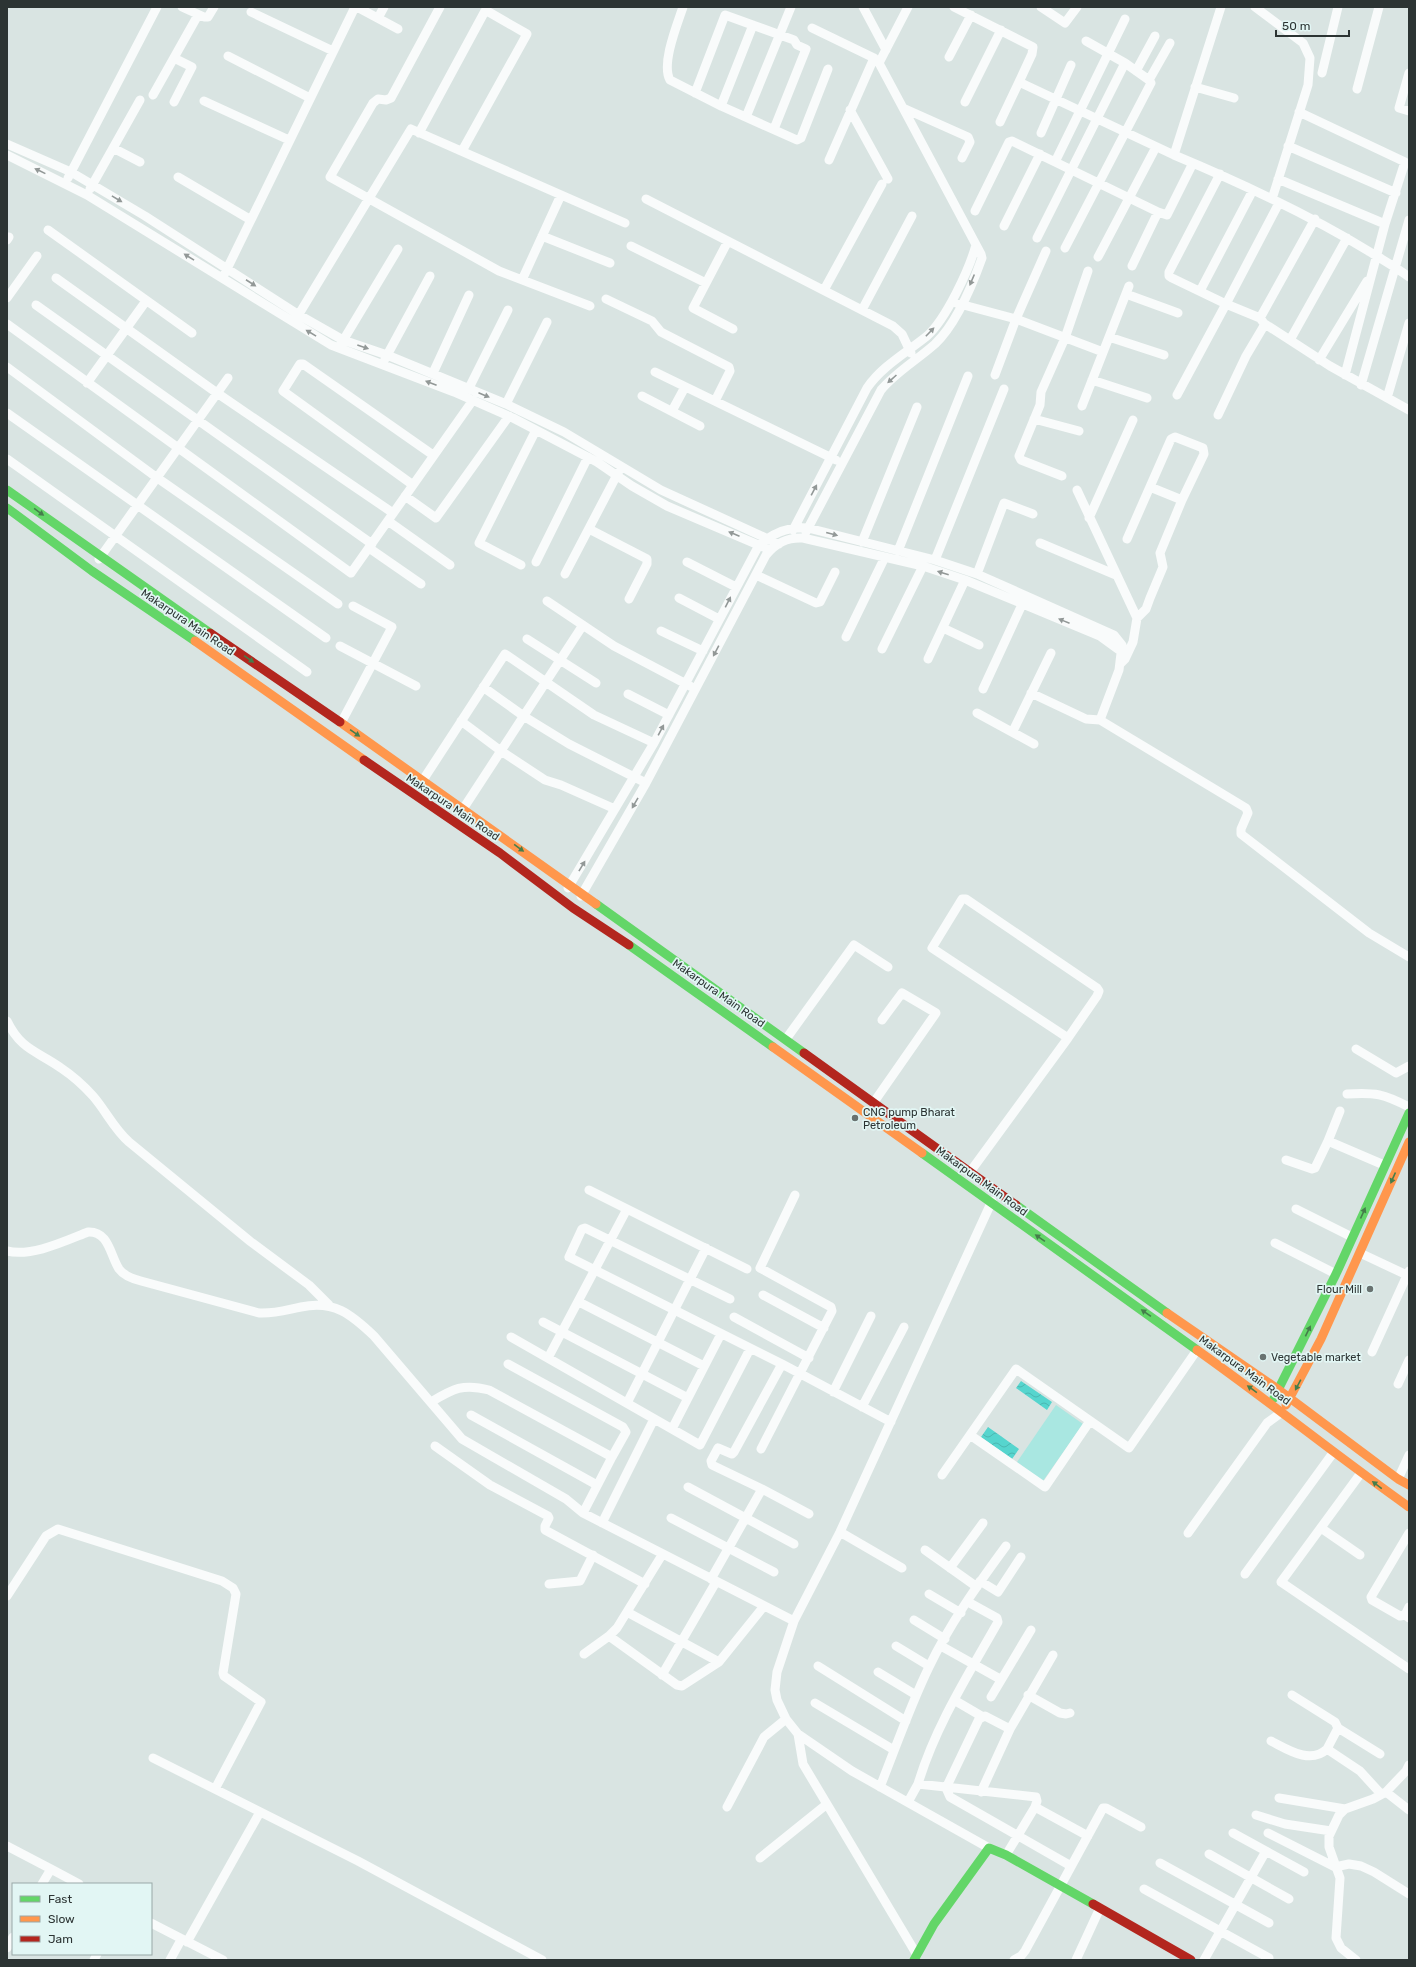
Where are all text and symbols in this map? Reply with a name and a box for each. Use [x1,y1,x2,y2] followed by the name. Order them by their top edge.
[1276,12,1349,38] scale bar
[1282,19,1310,33] text: 50 m
[34,168,46,174] one-way arrow
[111,196,123,203] one-way arrow
[183,254,195,261] one-way arrow
[969,275,975,286] one-way arrow
[245,279,256,287] one-way arrow
[925,327,935,337] one-way arrow
[305,330,317,337] one-way arrow
[358,345,370,351] one-way arrow
[886,374,897,383] one-way arrow
[424,379,436,385] one-way arrow
[479,392,491,398] one-way arrow
[811,484,817,496] one-way arrow
[33,508,44,516] one-way arrow
[728,531,740,537] one-way arrow
[826,531,838,537] one-way arrow
[937,569,949,575] one-way arrow
[139,586,237,658] street label: Makarpura Main Road
[725,596,731,608] one-way arrow
[1057,617,1069,623] one-way arrow
[712,645,719,657] one-way arrow
[243,655,254,663] one-way arrow
[658,724,664,735] one-way arrow
[350,729,361,737] one-way arrow
[404,771,502,843] street label: Makarpura Main Road
[631,797,638,808] one-way arrow
[514,844,524,852] one-way arrow
[578,860,585,872] one-way arrow
[670,957,767,1030] street label: Makarpura Main Road
[863,1106,956,1132] place label: CNG pump Bharat Petroleum
[850,1113,860,1123] marker: CNG pump Bharat Petroleum
[934,1144,1030,1219] street label: Makarpura Main Road
[1390,1173,1396,1185] one-way arrow
[1360,1207,1366,1219] one-way arrow
[1035,1234,1045,1242] one-way arrow
[1317,1283,1362,1296] place label: Flour Mill
[1365,1284,1375,1294] marker: Flour Mill
[1141,1309,1151,1317] one-way arrow
[1305,1325,1311,1337] one-way arrow
[1197,1333,1293,1408] street label: Makarpura Main Road
[1271,1351,1361,1364] place label: Vegetable market
[1258,1352,1268,1362] marker: Vegetable market
[1295,1379,1301,1391] one-way arrow
[1246,1385,1257,1393] one-way arrow
[1372,1481,1383,1489] one-way arrow
[12,1883,152,1955] legend
[48,1892,72,1906] text: Fast
[48,1912,75,1926] text: Slow
[48,1932,73,1946] text: Jam

